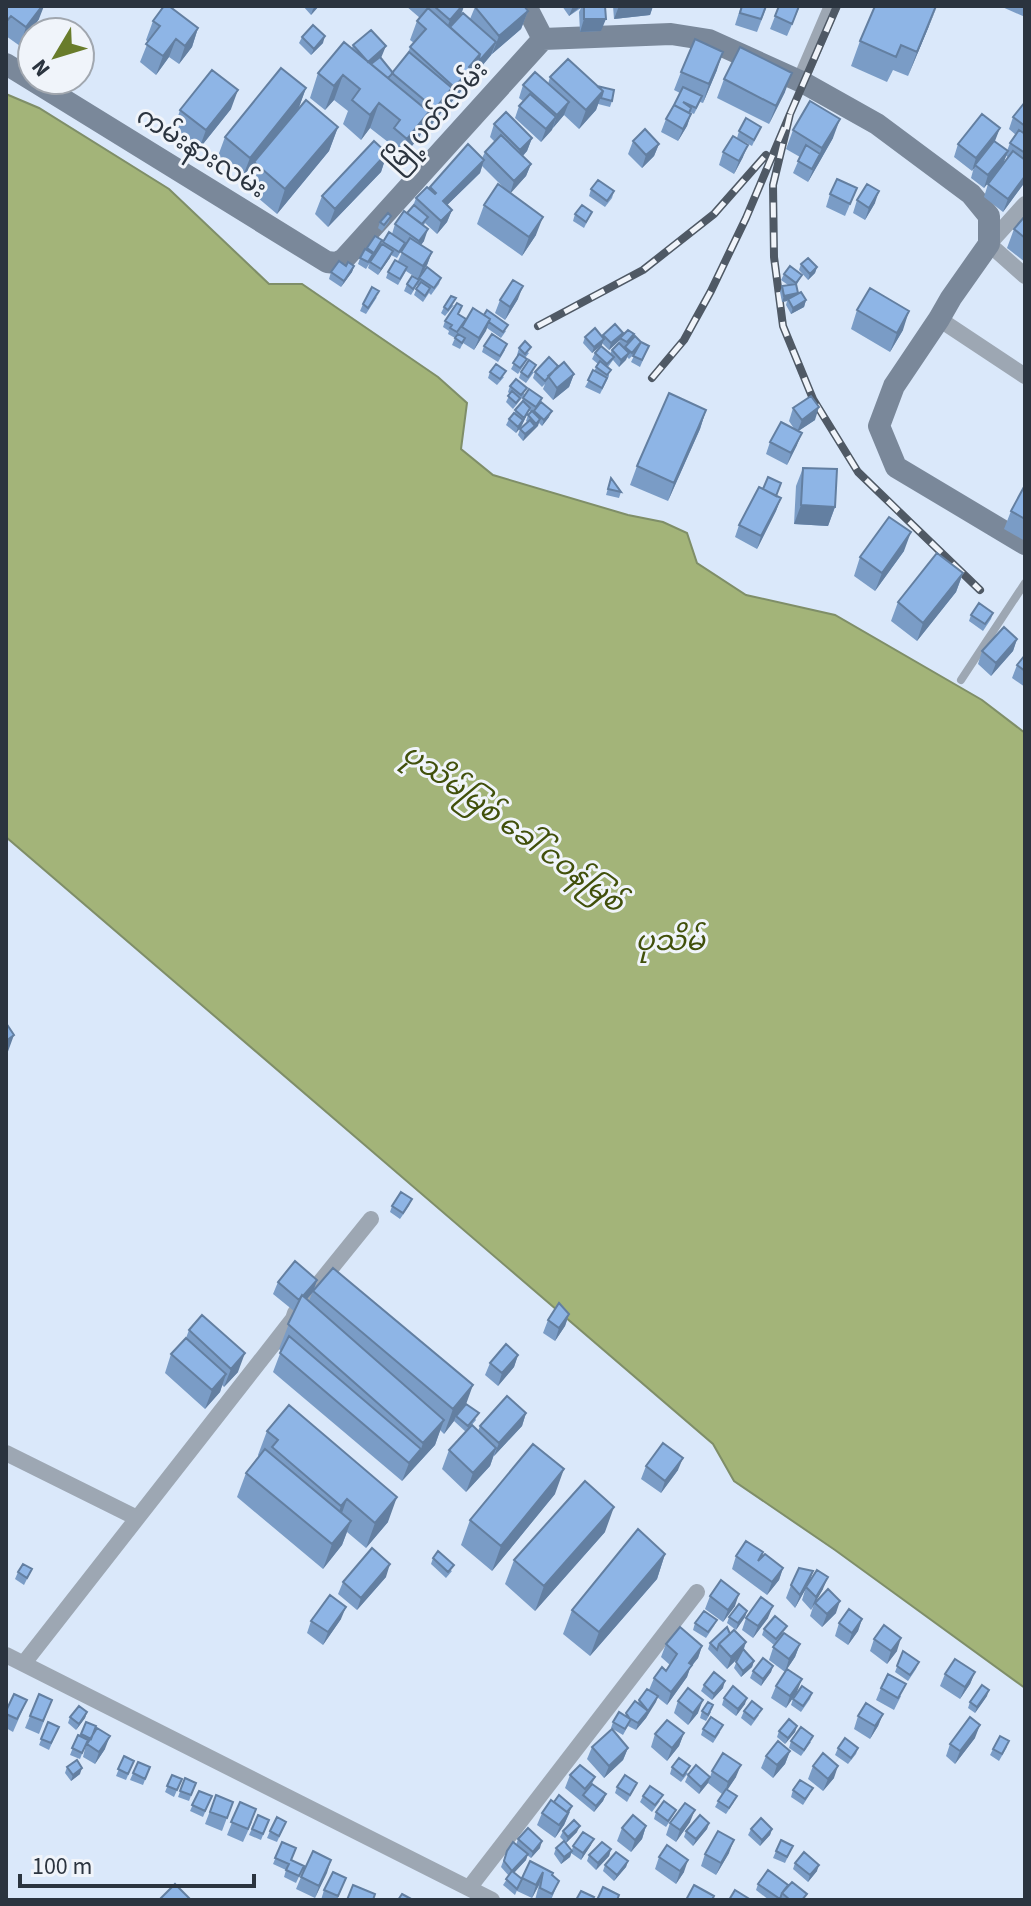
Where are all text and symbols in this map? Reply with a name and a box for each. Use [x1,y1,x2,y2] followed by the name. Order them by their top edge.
[16,16,96,96] north arrow
[24,52,58,83] text: N
[376,53,498,181] street label: မြို့ပတ်လမ်း
[128,98,274,209] street label: ကမ်းနားလမ်း
[392,734,634,926] water label: ပုသိမ်မြစ် ခေါ် ငဝန်မြစ်
[635,921,707,964] water label: ပုသိမ်
[20,1838,254,1888] scale bar
[32,1849,92,1884] text: 100 m

